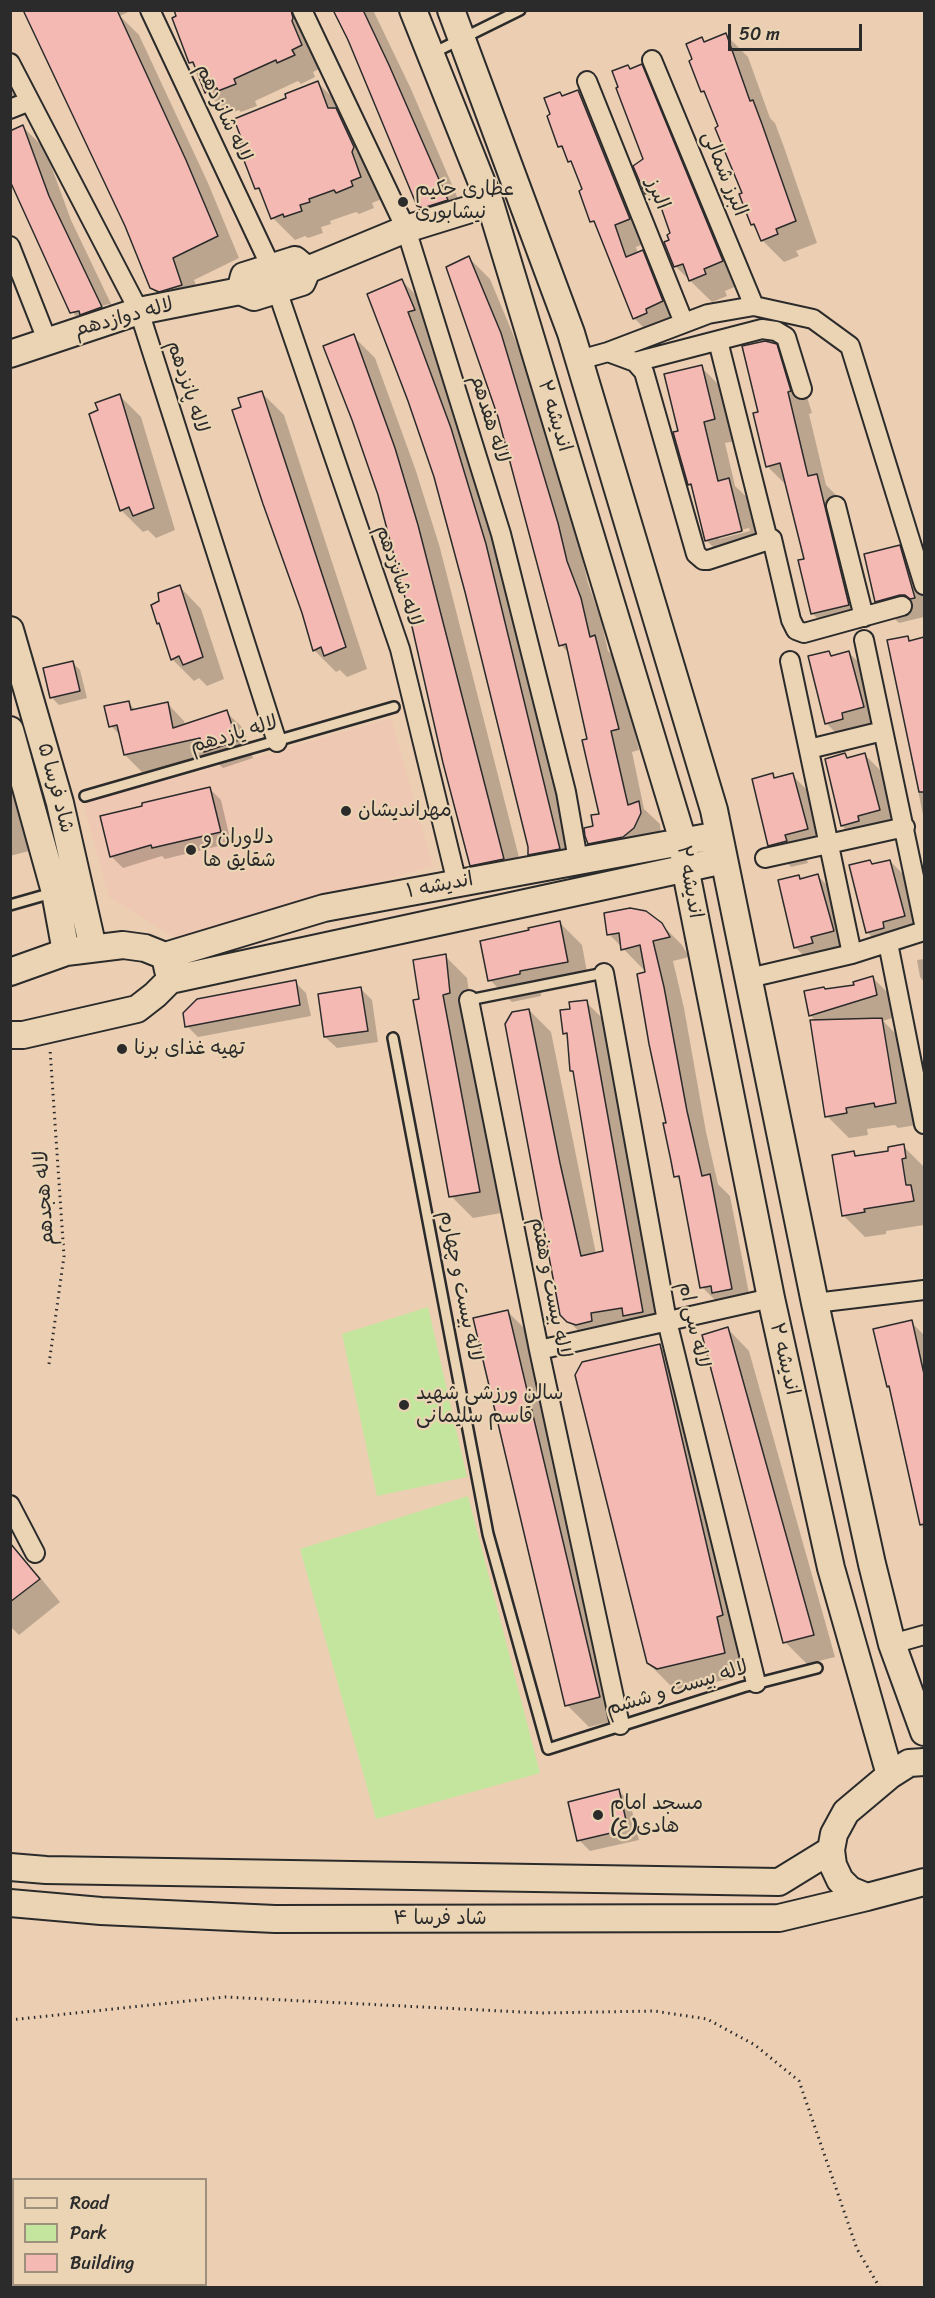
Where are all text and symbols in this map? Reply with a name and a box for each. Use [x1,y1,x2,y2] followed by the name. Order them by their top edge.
[731,12,864,50] scale bar
[739,18,780,50] text: 50 m
[190,60,256,166] street label: لاله شانزدهم
[696,128,752,220] street label: البرز شمالی
[640,175,674,213] street label: البرز
[415,178,514,225] place label: عطاری حکیم نیشابوری
[396,195,410,209] marker: عطاری حکیم نیشابوری
[72,293,176,343] street label: لاله دوازدهم
[161,338,213,436] street label: لاله پانزدهم
[464,372,514,466] street label: لاله هفدهم
[532,377,576,455] street label: اندیشه ۲
[370,522,426,630] street label: لاله شانزدهم
[187,711,281,759] street label: لاله یازدهم
[31,740,79,836] street label: شاد فرسا ۵
[358,799,452,823] place label: مهراندیشان
[339,804,353,818] marker: مهراندیشان
[203,826,276,873] place label: دلاوران و شقایق ها
[184,843,198,857] marker: دلاوران و شقایق ها
[671,844,707,920] street label: اندیشه ۲
[405,868,475,904] street label: اندیشه ۱
[134,1037,245,1061] place label: تهیه غذای برنا
[115,1042,129,1056] marker: تهیه غذای برنا
[30,1150,60,1246] street label: لاله هجدهم
[434,1209,486,1363] street label: لاله بیست و چهارم
[525,1216,575,1360] street label: لاله بیست و هفتم
[672,1280,714,1370] street label: لاله سی ام
[764,1320,804,1398] street label: اندیشه ۲
[416,1382,563,1429] place label: سالن ورزشی شهید قاسم سلیمانی
[397,1398,411,1412] marker: سالن ورزشی شهید قاسم سلیمانی
[603,1656,751,1722] street label: لاله بیست و ششم
[610,1792,703,1839] place label: مسجد امام هادی(ع)
[591,1808,605,1822] marker: مسجد امام هادی(ع)
[393,1907,487,1931] street label: شاد فرسا ۴
[12,2178,207,2286] legend
[70,2187,109,2219] text: Road
[70,2217,107,2249] text: Park
[70,2247,134,2279] text: Building

